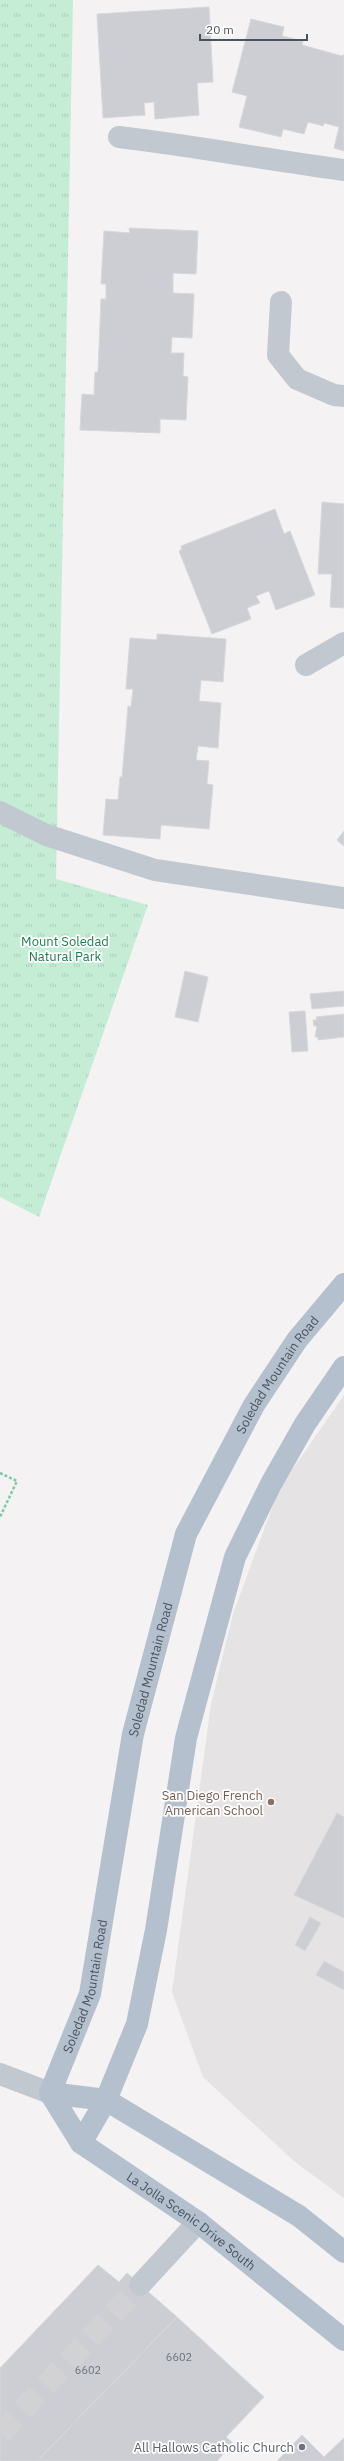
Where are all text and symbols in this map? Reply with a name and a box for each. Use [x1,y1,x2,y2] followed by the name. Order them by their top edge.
[200,16,307,42] scale bar
[206,22,234,37] text: 20 m
[21,933,109,965] park label: Mount Soledad Natural Park
[232,1312,323,1437] street label: Soledad Mountain Road
[125,1601,177,1739] street label: Soledad Mountain Road
[162,1787,263,1819] place label: San Diego French American School
[266,1797,276,1807] marker: San Diego French American School
[59,1918,111,2056] street label: Soledad Mountain Road
[123,2168,259,2274] street label: La Jolla Scenic Drive South
[166,2350,192,2364] house number: 6602
[75,2363,101,2377] house number: 6602
[134,2439,294,2456] place label: All Hallows Catholic Church
[297,2442,307,2452] marker: All Hallows Catholic Church

